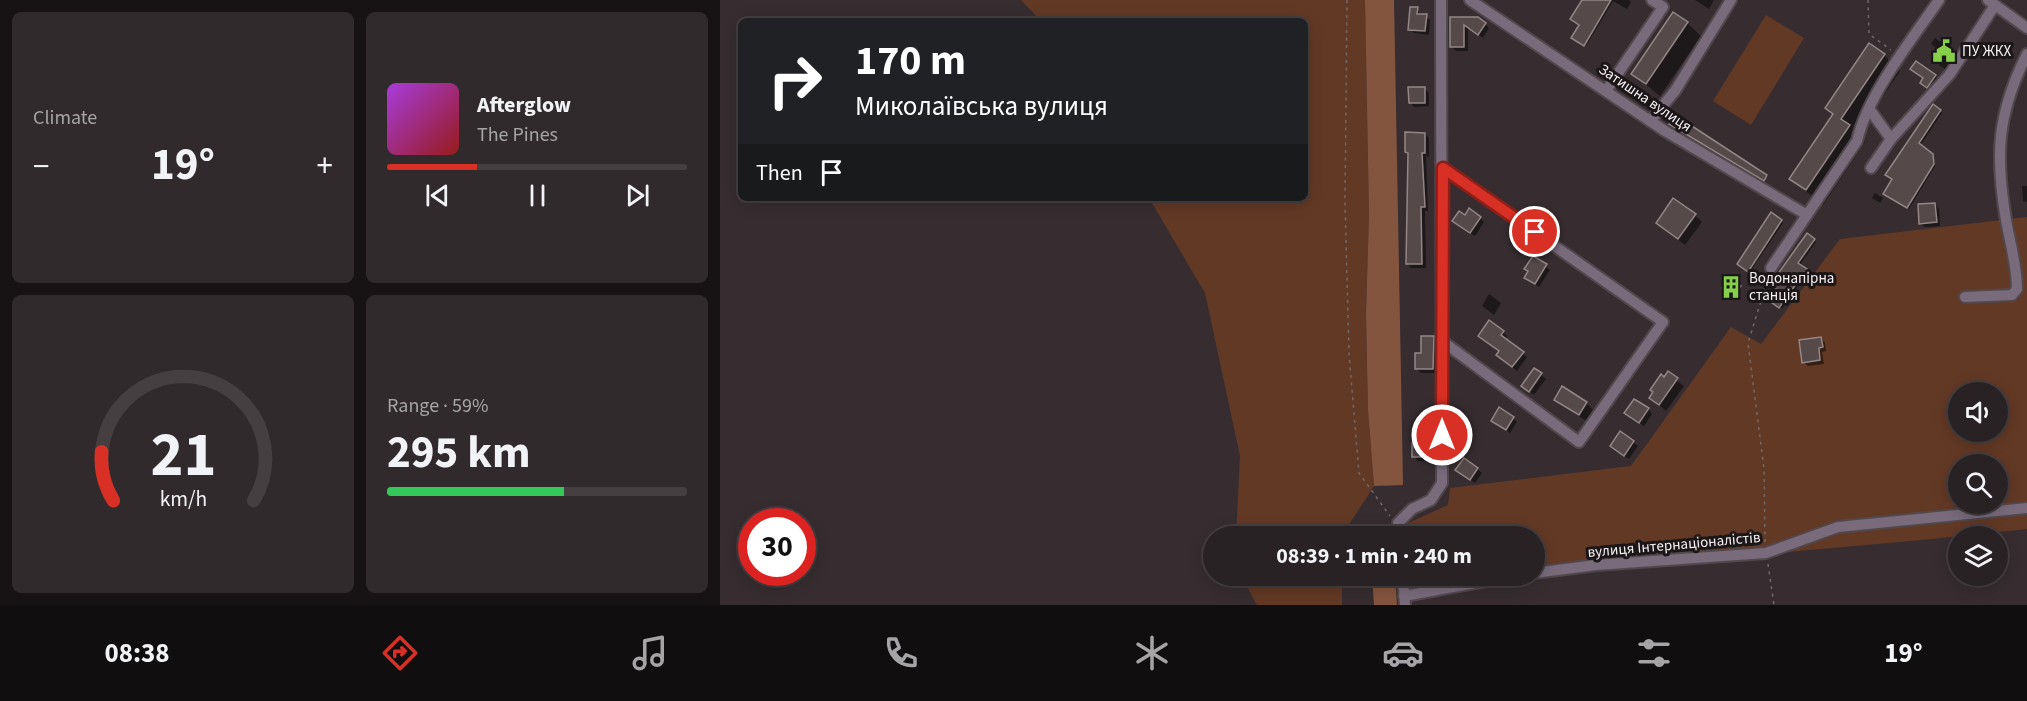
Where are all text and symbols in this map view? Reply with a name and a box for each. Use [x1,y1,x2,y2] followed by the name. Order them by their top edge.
[855,31,966,91] text: 170 m
[1931,38,1957,64] public building icon: ПУ ЖКХ
[1962,41,2012,62] place label: ПУ ЖКХ
[756,42,834,120] icon: right
[1594,59,1696,137] street label: Затишна вулиця
[855,87,1108,126] text: Миколаївська вулиця
[477,89,571,121] text: Afterglow
[33,104,97,132] text: Climate
[477,121,558,149] text: The Pines
[151,133,215,197] text: 19°
[33,143,49,190] text: −
[317,143,333,190] text: +
[815,156,848,189] icon: arrive
[756,157,803,189] text: Then
[421,179,454,212] icon: previous
[521,179,554,212] icon: pause
[621,179,654,212] icon: next
[1509,206,1560,257] pin
[1518,215,1551,248] icon: arrive
[1749,268,1834,306] place label: Водонапірна станція
[1718,274,1744,300] building icon: Водонапірна станція
[1948,382,2008,586] map controls
[1948,382,2008,442] button: sound
[387,392,488,420] text: Range · 59%
[1410,403,1474,467] position arrow
[150,411,216,500] text: 21
[387,421,531,485] text: 295 km
[1948,454,2008,514] button: search
[159,484,207,515] text: km/h
[738,508,816,586] speed limit sign: 30
[1948,526,2008,586] button: layers
[1587,527,1762,563] street label: вулиця Інтернаціоналістів
[1276,540,1472,572] text: 08:39 · 1 min · 240 m
[379,632,421,674] icon: directions
[629,632,671,674] icon: music
[880,632,922,674] icon: phone
[1131,632,1173,674] icon: climate
[1382,632,1424,674] icon: car
[1633,632,1675,674] icon: filters
[104,634,170,673] text: 08:38
[1884,634,1923,673] text: 19°

